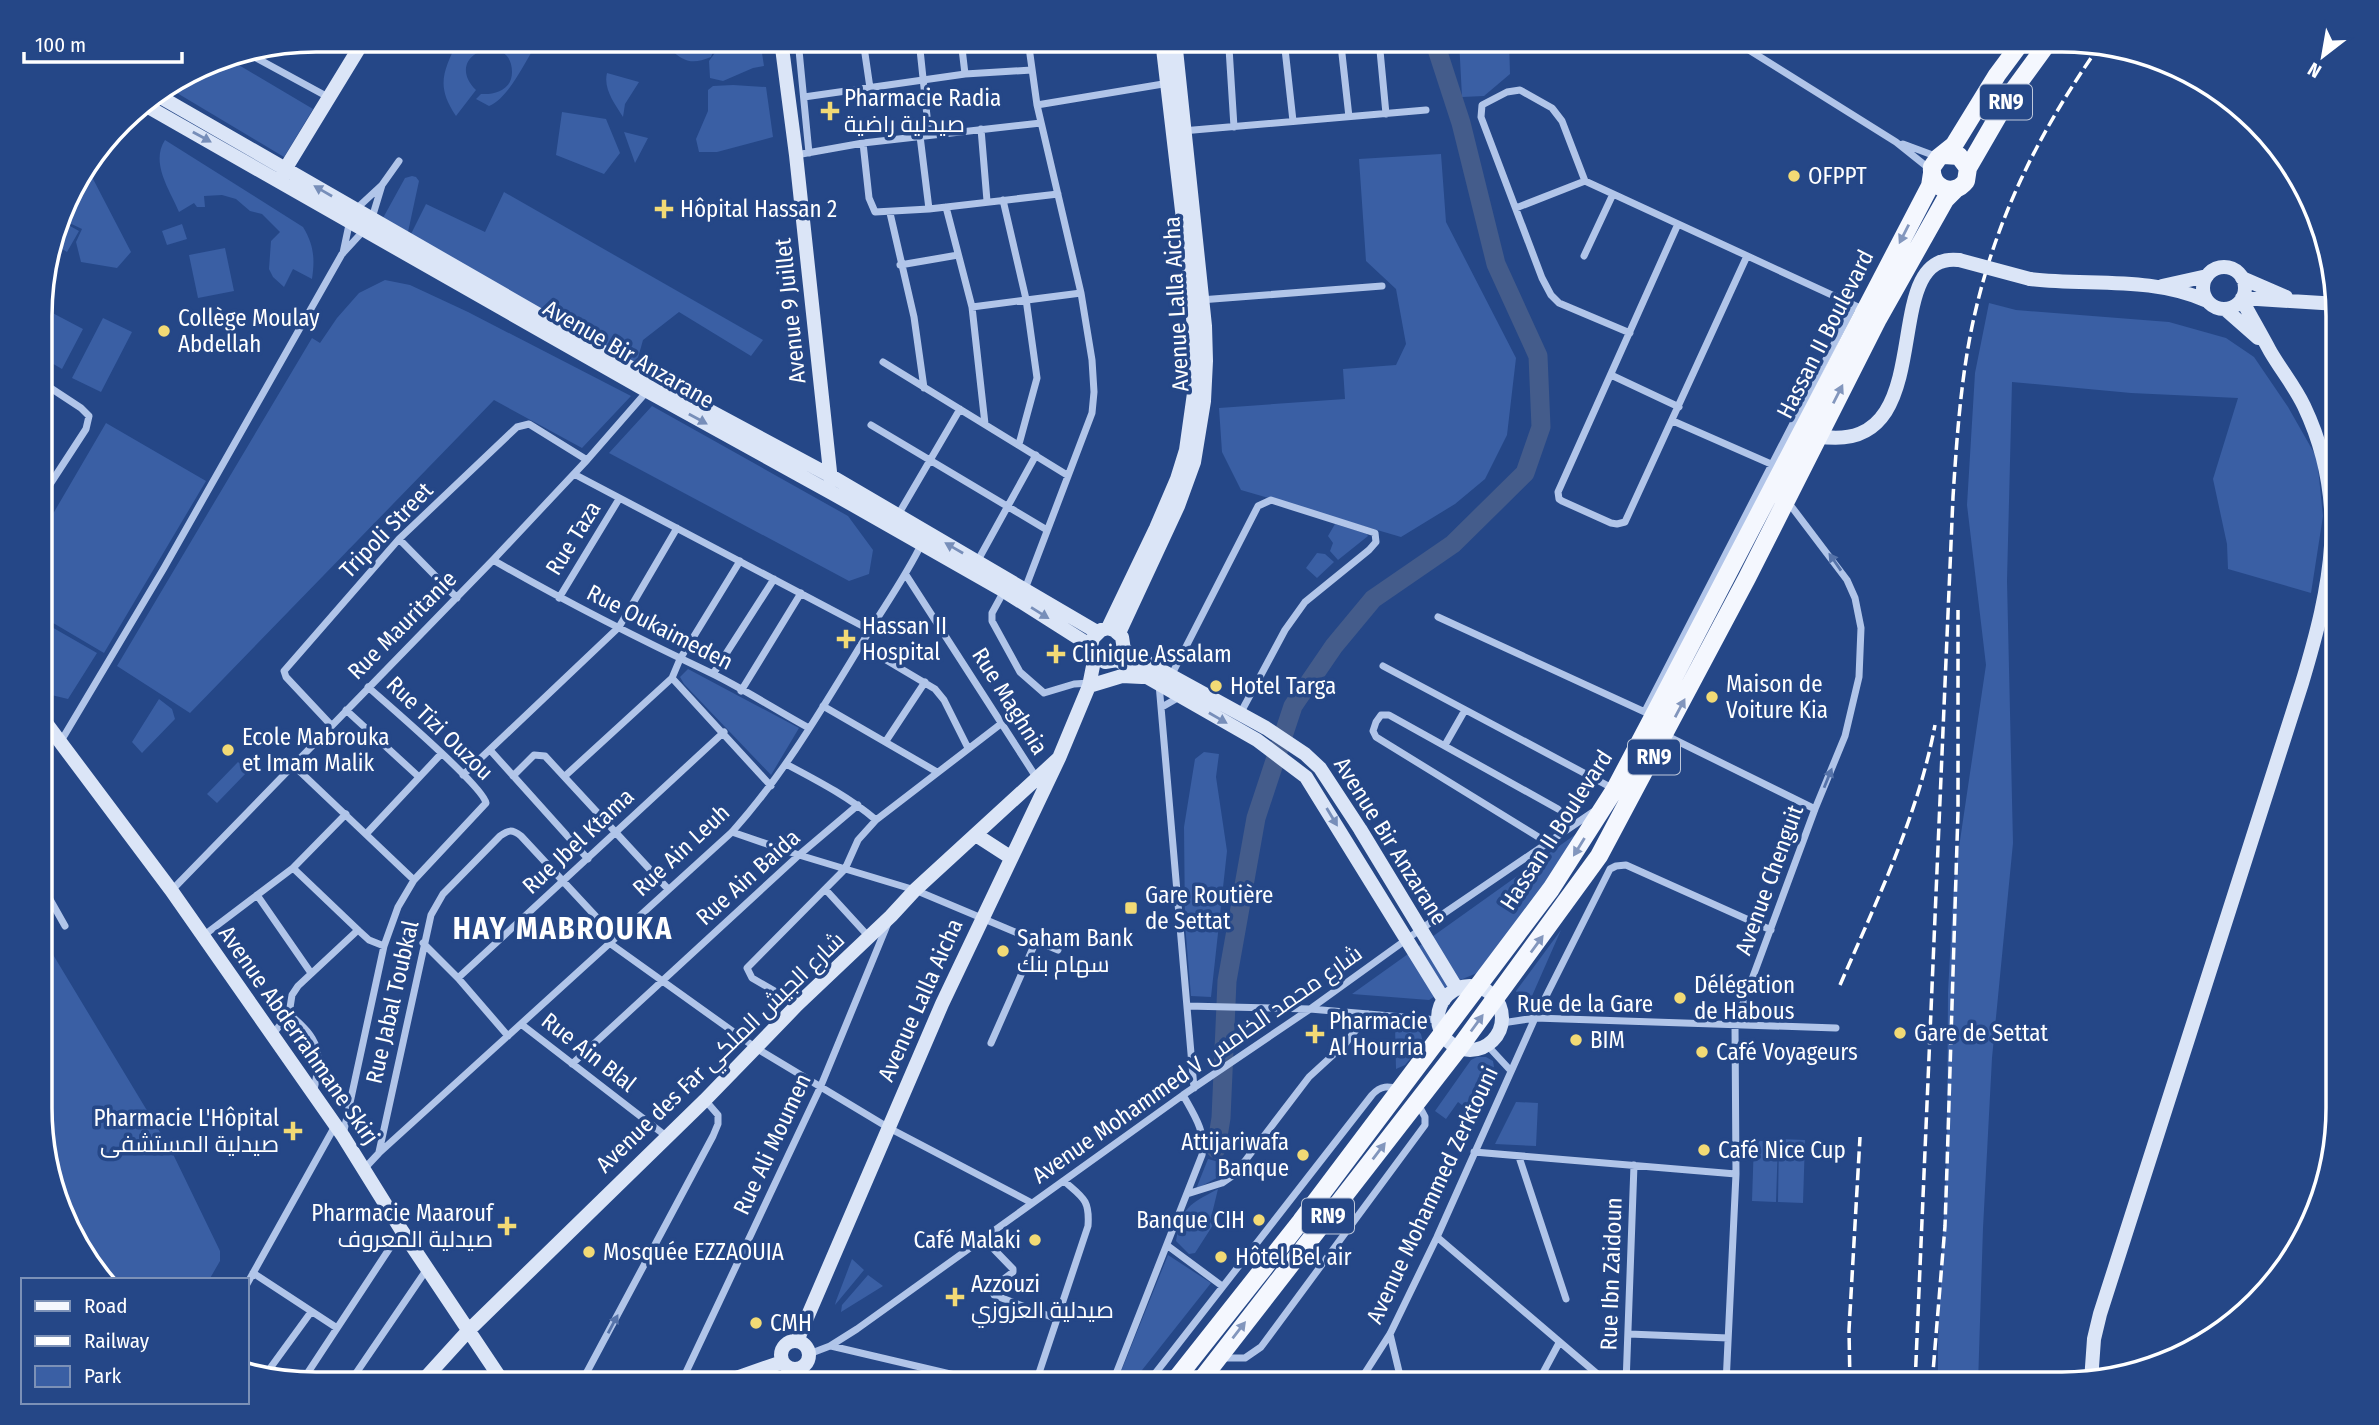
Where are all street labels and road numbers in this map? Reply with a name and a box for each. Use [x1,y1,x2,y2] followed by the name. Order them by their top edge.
[1980,84,2032,119] road number: RN9
[1157,216,1195,392] street label: Avenue Lalla Aicha
[768,236,812,385] street label: Avenue 9 Juillet
[1770,245,1880,423] street label: Hassan II Boulevard
[539,294,719,414] street label: Avenue Bir Anzarane
[334,476,439,584] street label: Tripoli Street
[539,496,607,580] street label: Rue Taza
[342,565,462,685] street label: Rue Mauritanie
[582,578,738,676] street label: Rue Oukaimeden
[966,642,1054,760] street label: Rue Maghnia
[381,670,499,786] street label: Rue Tizi Ouzou
[1628,740,1680,774] road number: RN9
[1494,745,1618,915] street label: Hassan II Boulevard
[1328,752,1454,930] street label: Avenue Bir Anzarane
[516,782,640,900] street label: Rue Jbel Ktama
[627,798,735,902] street label: Rue Ain Leuh
[1729,801,1809,959] street label: Avenue Chenguit
[690,823,806,931] street label: Rue Ain Baida
[872,914,968,1086] street label: Avenue Lalla Aicha
[360,918,424,1086] street label: Rue Jabal Toubkal
[213,920,385,1150] street label: Avenue Abderrahmane Skirj
[590,926,853,1181] street label: Avenue des Far شارع الجيش الملكي
[1027,939,1369,1191] street label: Avenue Mohammed V شارع محمد الخامس
[1517,990,1653,1018] street label: Rue de la Gare
[536,1006,642,1098] street label: Rue Ain Blal
[1360,1062,1504,1328] street label: Avenue Mohammed Zerktouni
[727,1069,817,1219] street label: Rue Ali Moumen
[1594,1197,1628,1351] street label: Rue Ibn Zaidoun
[1302,1198,1354,1234] road number: RN9

